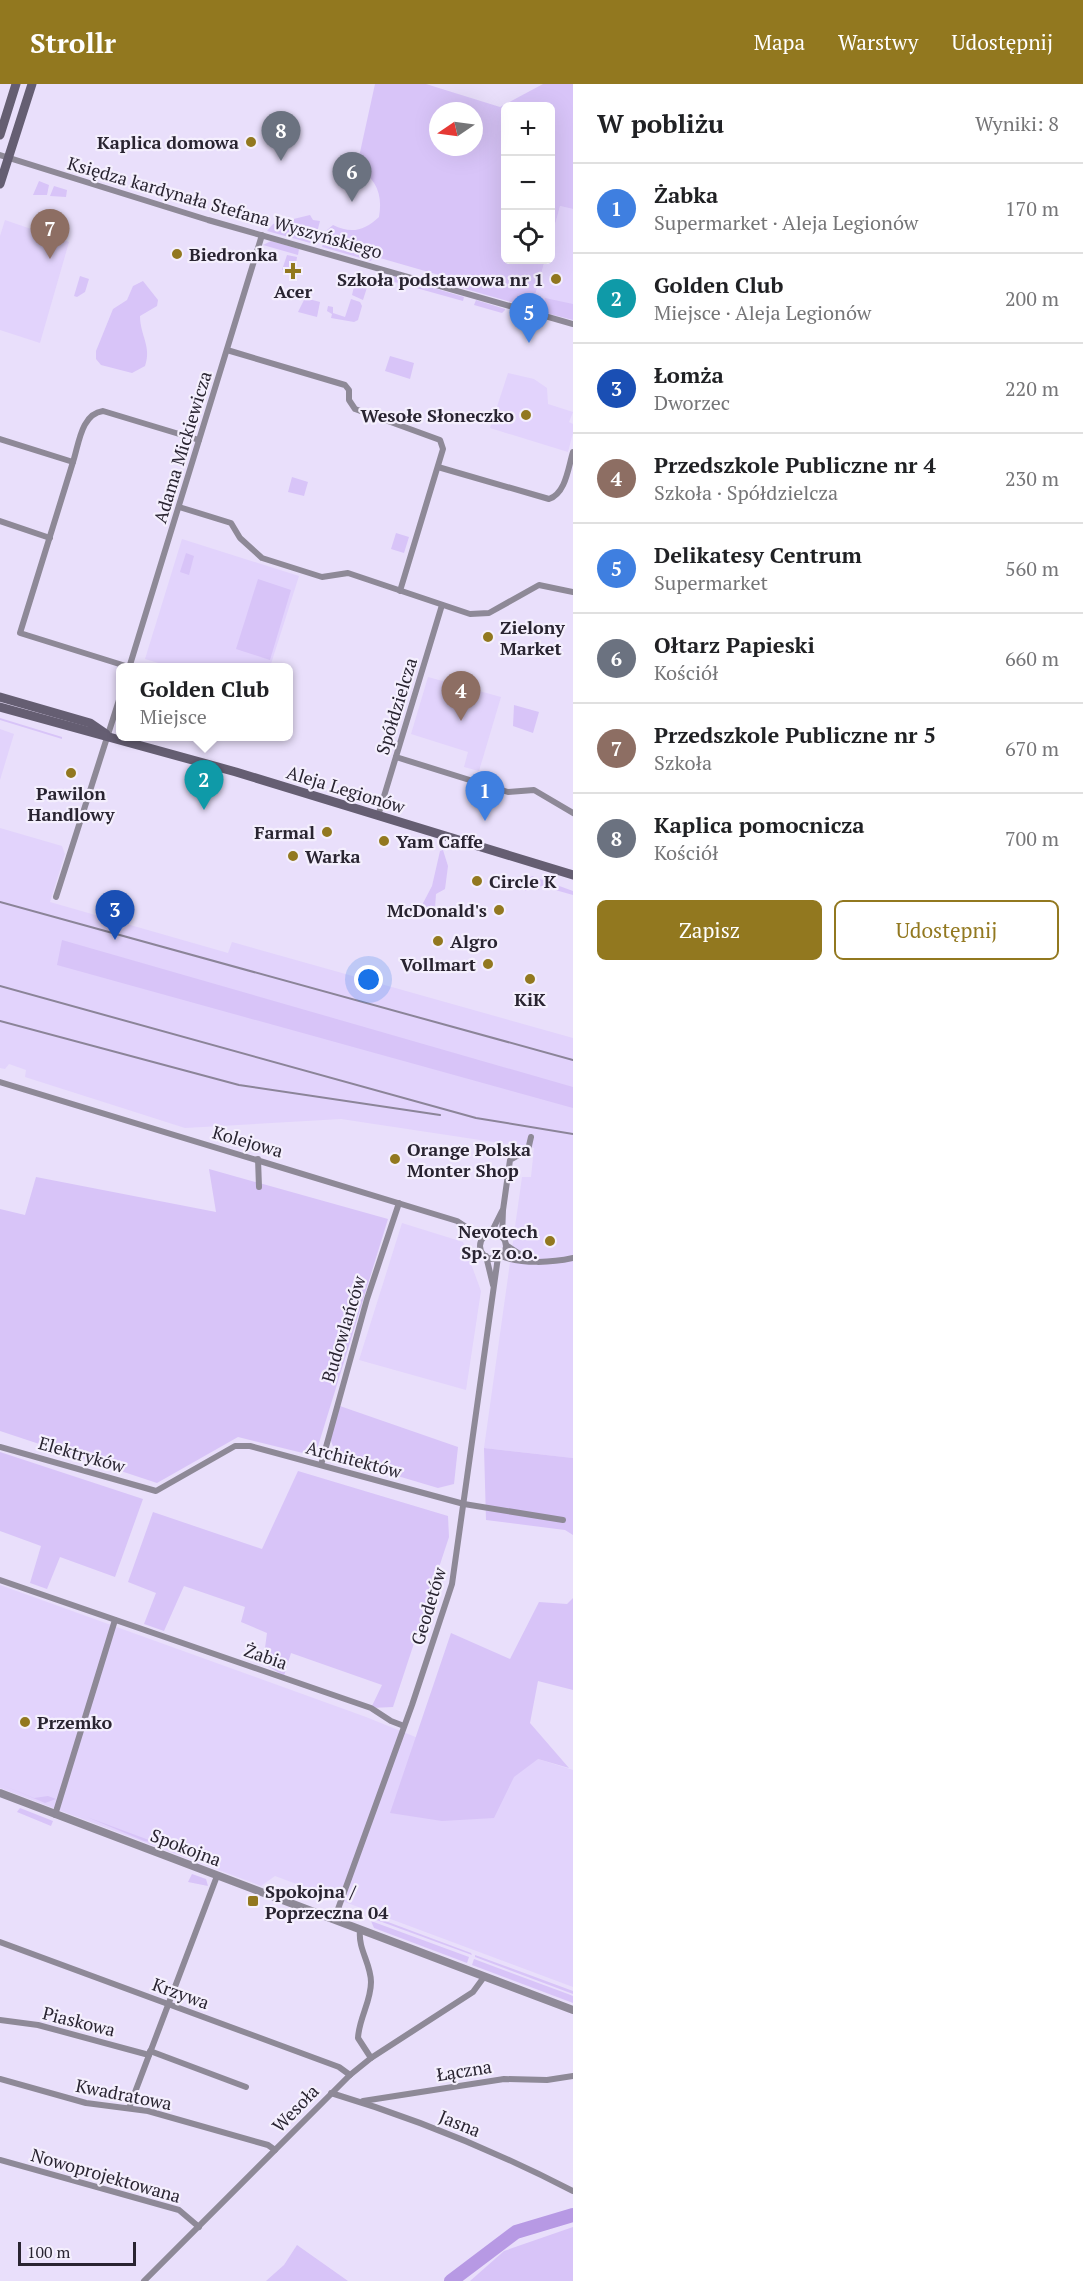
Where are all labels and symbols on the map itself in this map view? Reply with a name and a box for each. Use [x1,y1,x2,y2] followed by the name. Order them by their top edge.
[429,102,483,156] north arrow
[262,112,300,161] pin: 8
[97,130,239,154] place label: Kaplica domowa
[244,135,258,149] marker: Kaplica domowa
[65,150,385,264] street label: Księdza kardynała Stefana Wyszyńskiego
[332,152,372,202] pin: 6
[31,210,70,259] pin: 7
[189,242,278,266] place label: Biedronka
[170,247,184,261] marker: Biedronka
[286,264,300,278] marker: Acer
[337,267,544,291] place label: Szkoła podstawowa nr 1
[549,272,563,286] marker: Szkoła podstawowa nr 1
[274,279,312,303] place label: Acer
[510,294,548,343] pin: 5
[147,368,217,526] street label: Adama Mickiewicza
[360,403,514,427] place label: Wesołe Słoneczko
[519,408,533,422] marker: Wesołe Słoneczko
[500,615,565,660] place label: Zielony Market
[481,630,495,644] marker: Zielony Market
[370,655,422,757] street label: Spółdzielcza
[442,672,480,721] pin: 4
[184,760,224,810] pin: 2
[284,760,409,819] street label: Aleja Legionów
[64,766,78,780] marker: Pawilon Handlowy
[466,772,504,821] pin: 1
[28,781,115,826] place label: Pawilon Handlowy
[254,820,315,844] place label: Farmal
[320,825,334,839] marker: Farmal
[396,829,483,853] place label: Yam Caffe
[377,834,391,848] marker: Yam Caffe
[305,844,361,868] place label: Warka
[286,849,300,863] marker: Warka
[489,869,557,893] place label: Circle K
[470,874,484,888] marker: Circle K
[96,890,134,940] pin: 3
[387,898,487,922] place label: McDonald's
[492,903,506,917] marker: McDonald's
[450,929,498,953] place label: Algro
[431,934,445,948] marker: Algro
[400,952,476,976] place label: Vollmart
[481,957,495,971] marker: Vollmart
[354,965,383,994] your location
[523,972,537,986] marker: KiK
[514,987,546,1011] place label: KiK
[210,1119,286,1163] street label: Kolejowa
[407,1137,531,1182] place label: Orange Polska Monter Shop
[388,1152,402,1166] marker: Orange Polska Monter Shop
[458,1219,538,1264] place label: Nevotech Sp. z o.o.
[543,1234,557,1248] marker: Nevotech Sp. z o.o.
[315,1272,371,1385] street label: Budowlańców
[36,1430,129,1478] street label: Elektryków
[304,1435,405,1484] street label: Architektów
[405,1563,451,1648] street label: Geodetów
[241,1637,291,1675] street label: Żabia
[37,1710,113,1734] place label: Przemko
[18,1715,32,1729] marker: Przemko
[147,1823,225,1871] street label: Spokojna
[265,1879,389,1924] place label: Spokojna / Poprzeczna 04
[246,1894,260,1908] marker: Spokojna / Poprzeczna 04
[149,1972,213,2014] street label: Krzywa
[40,2000,118,2042] street label: Piaskowa
[435,2054,493,2086] street label: Łączna
[74,2073,174,2115] street label: Kwadratowa
[266,2079,324,2137] street label: Wesoła
[436,2104,484,2142] street label: Jasna
[28,2142,184,2208] street label: Nowoprojektowana
[18,2239,136,2266] scale bar

